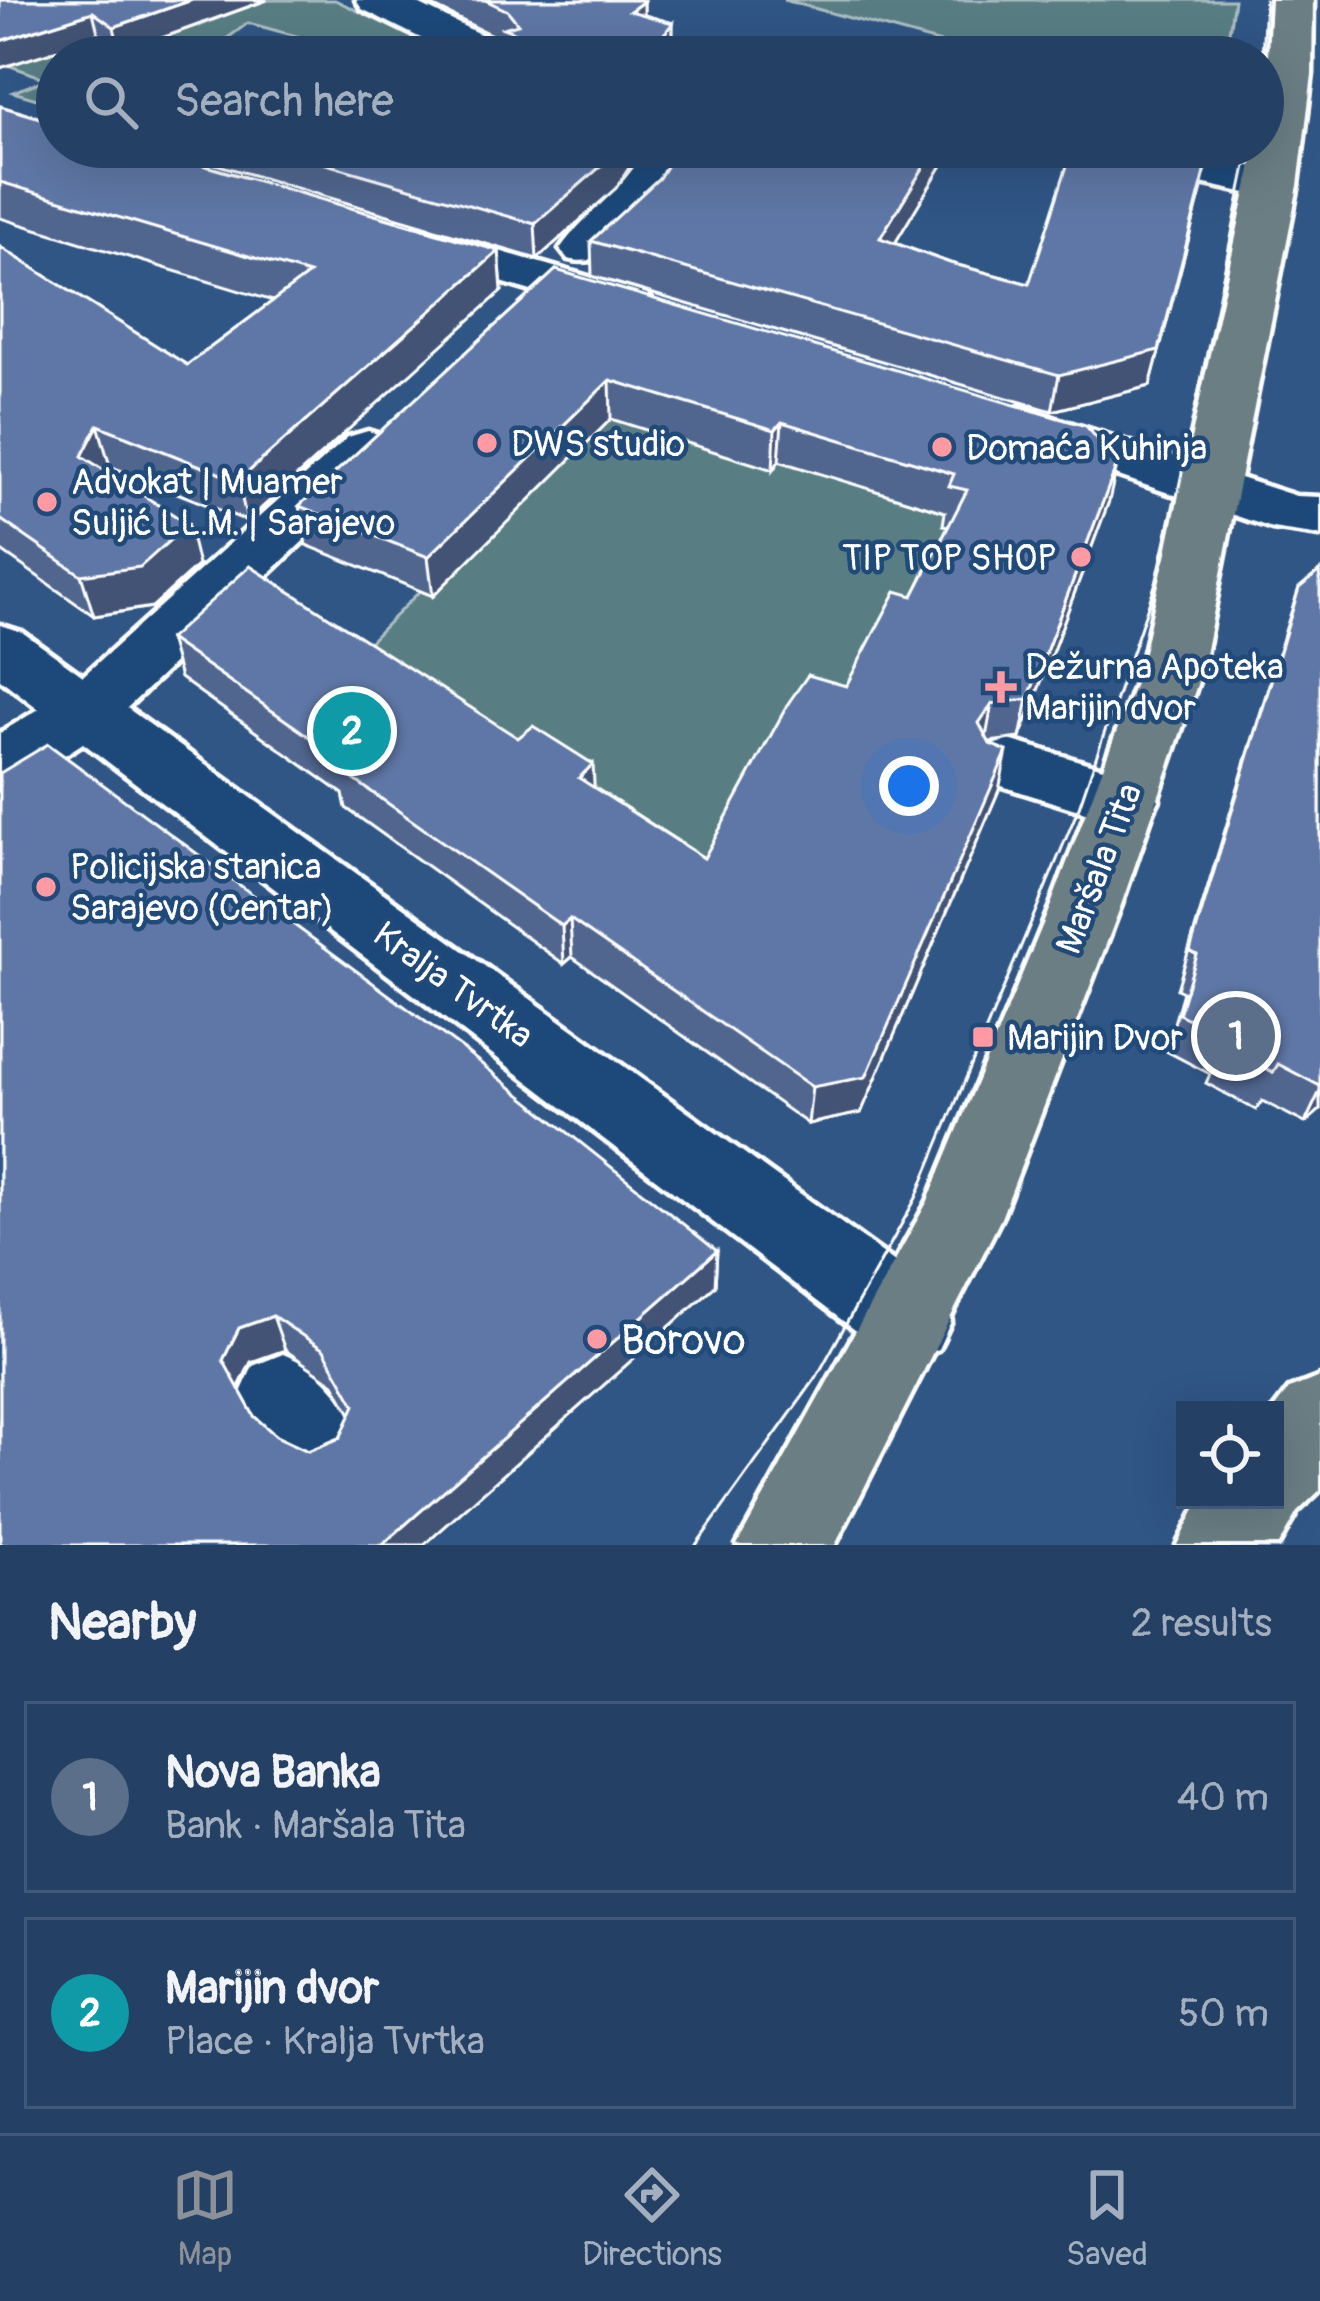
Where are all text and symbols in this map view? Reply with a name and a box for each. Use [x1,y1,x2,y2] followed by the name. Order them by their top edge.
[36,36,1284,168] search box
[78,69,144,135] icon: search
[174,74,394,130] text: Search here
[511,422,685,467] place label: DWS studio
[966,426,1207,471] place label: Domaća Kuhinja
[474,430,500,456] marker: DWS studio
[929,434,955,460] marker: Domaća Kuhinja
[71,460,395,546] place label: Advokat | Muamer Suljić LL.M. | Sarajevo
[34,489,60,515] marker: Advokat | Muamer Suljić LL.M. | Sarajevo
[842,536,1057,581] place label: TIP TOP SHOP
[1068,544,1094,570] marker: TIP TOP SHOP
[1025,645,1284,731] place label: Dežurna Apoteka Marijin dvor
[988,674,1014,700] marker: Dežurna Apoteka Marijin dvor
[313,686,391,776] pin: 2
[879,756,939,816] your location
[1046,777,1152,960] street label: Maršala Tita
[70,845,334,931] place label: Policijska stanica Sarajevo (Centar)
[33,874,59,900] marker: Policijska stanica Sarajevo (Centar)
[364,912,542,1058] street label: Kralja Tvrtka
[1197,991,1275,1081] pin: 1
[1007,1016,1183,1061] place label: Marijin Dvor
[970,1024,996,1050] marker: Marijin Dvor
[621,1315,746,1367] place label: Borovo
[584,1326,610,1352] marker: Borovo
[1176,1401,1284,1509] map controls
[1176,1401,1284,1509] button: locate
[48,1591,196,1655] text: Nearby
[1131,1599,1272,1648] text: 2 results
[165,1745,381,1801] text: Nova Banka
[82,1773,98,1822] text: 1
[1177,1773,1269,1822] text: 40 m
[165,1801,466,1850] text: Bank · Maršala Tita
[165,1961,379,2017] text: Marijin dvor
[79,1989,101,2038] text: 2
[1178,1989,1269,2038] text: 50 m
[165,2017,485,2066] text: Place · Kralja Tvrtka
[172,2162,238,2275] tab: Map
[582,2162,722,2275] tab: Directions
[1066,2162,1148,2275] tab: Saved

